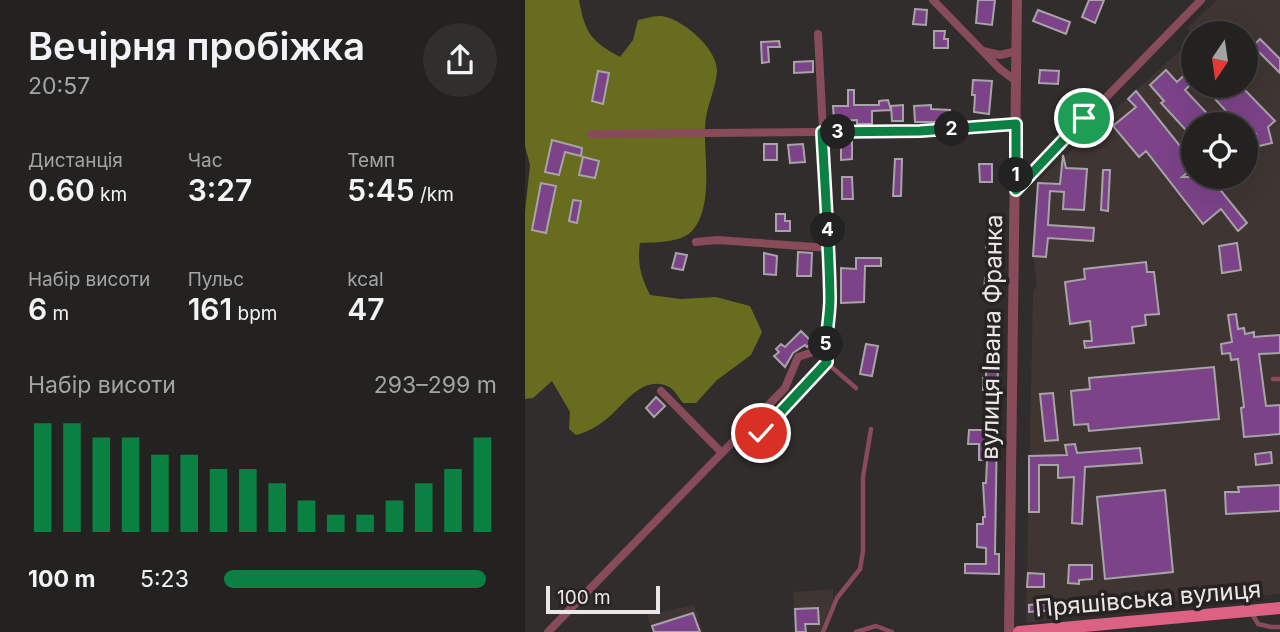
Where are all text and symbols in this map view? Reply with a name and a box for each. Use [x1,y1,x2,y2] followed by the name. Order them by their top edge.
[1181,21,1258,98] north arrow
[1181,21,1258,189] map controls
[28,23,365,69] text: Вечірня пробіжка
[423,23,497,97] button: share
[28,72,90,100] text: 20:57
[1054,88,1114,148] pin
[1065,99,1103,137] icon: arrive
[935,111,969,146] pin: 2
[1181,112,1258,189] button: locate
[821,114,855,150] pin: 3
[946,117,957,140] text: 2
[831,120,844,143] text: 3
[28,149,123,172] text: Дистанція
[188,149,222,172] text: Час
[347,149,395,172] text: Темп
[999,158,1033,192] pin: 1
[1011,163,1020,186] text: 1
[28,172,95,208] text: 0.60
[188,172,252,208] text: 3:27
[347,172,415,208] text: 5:45
[95,183,127,206] text: km
[415,183,454,206] text: /km
[811,212,845,247] pin: 4
[975,214,1008,460] street label: вулиця Івана Франка
[821,218,834,241] text: 4
[28,268,150,291] text: Набір висоти
[188,268,244,291] text: Пульс
[347,268,384,291] text: kcal
[28,291,47,327] text: 6
[188,291,232,327] text: 161
[347,291,385,327] text: 47
[47,302,69,325] text: m
[232,302,277,325] text: bpm
[809,326,843,362] pin: 5
[819,332,832,355] text: 5
[28,371,176,399] text: Набір висоти
[374,371,497,399] text: 293–299 m
[731,403,791,463] pin
[742,414,780,452] icon: check
[28,565,95,593] text: 100 m
[140,565,189,593] text: 5:23
[1034,574,1262,623] street label: Пряшівська вулиця
[546,583,660,615] scale bar
[557,586,611,609] text: 100 m

